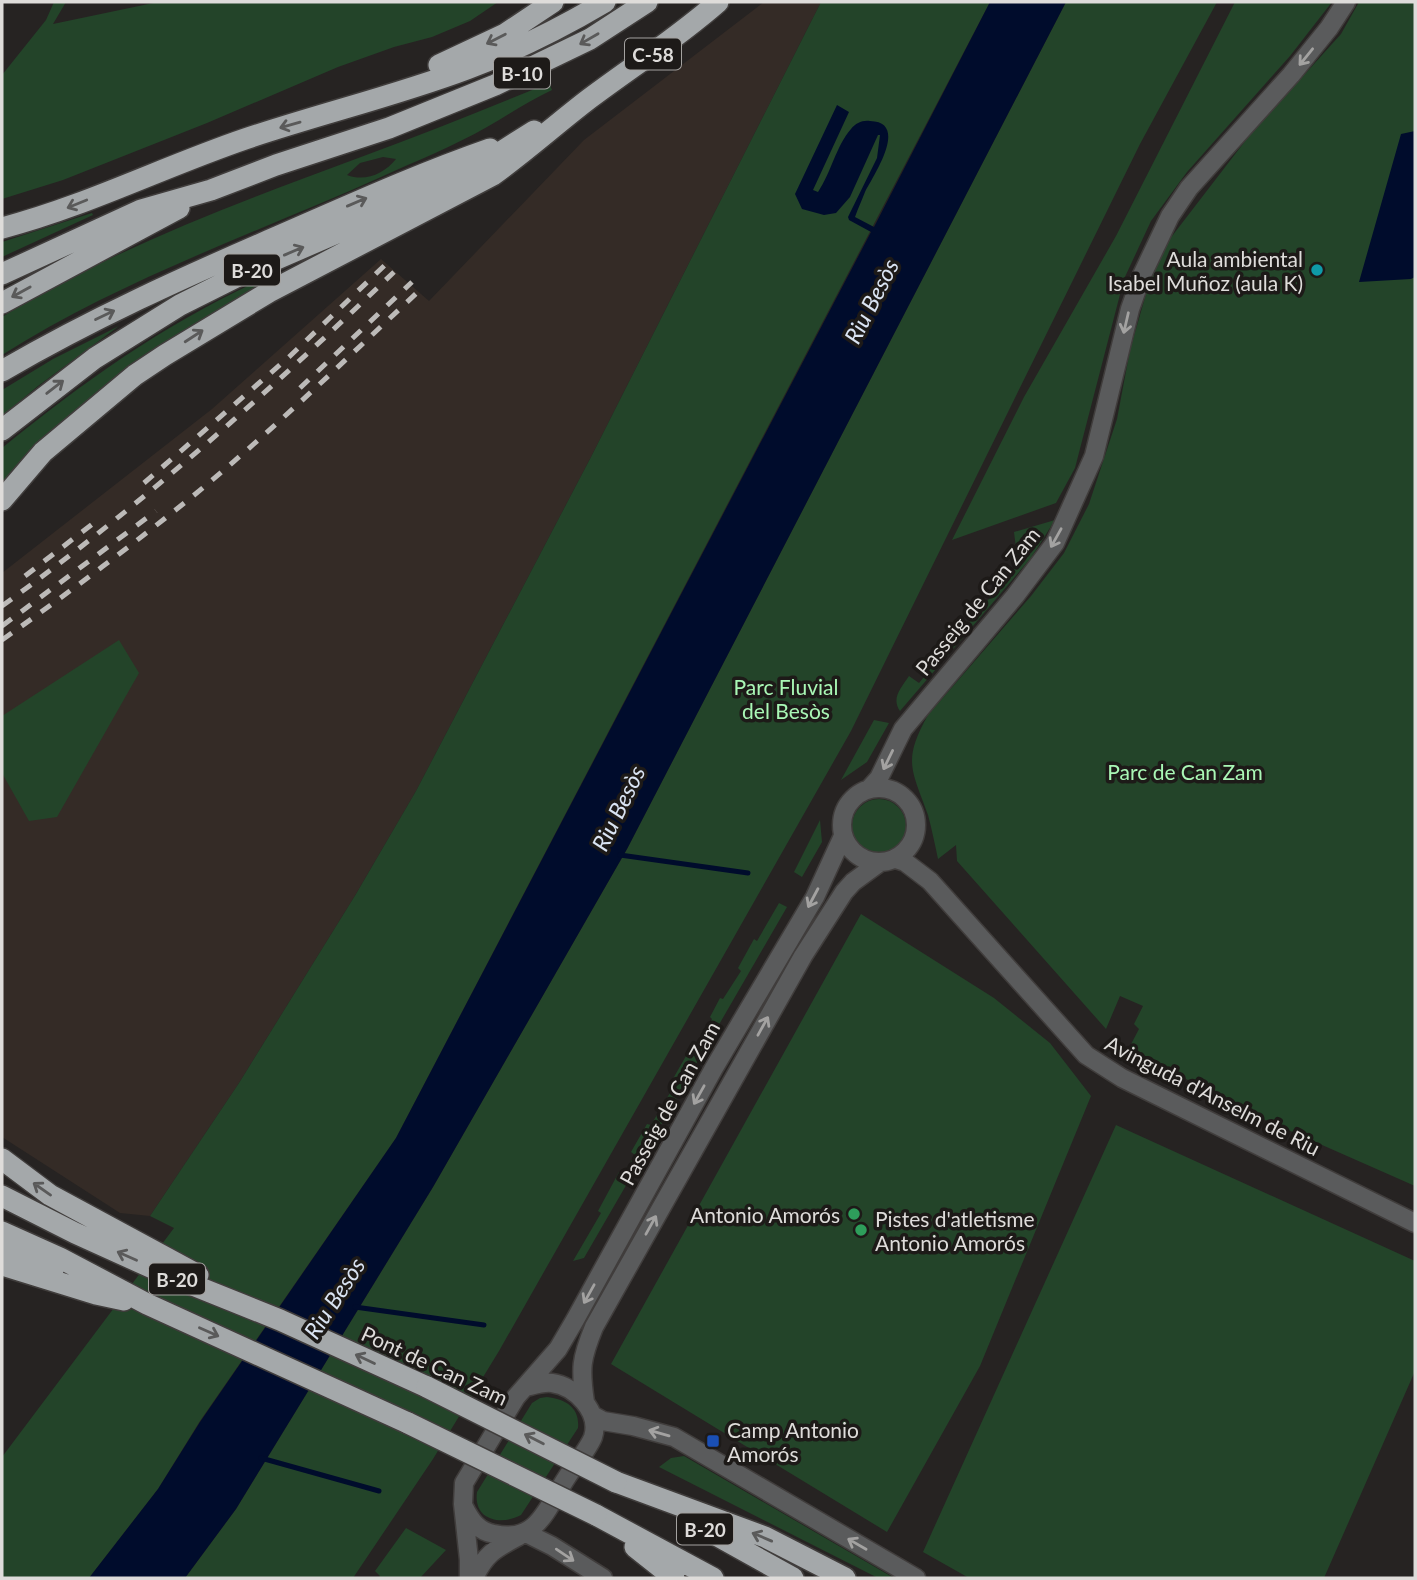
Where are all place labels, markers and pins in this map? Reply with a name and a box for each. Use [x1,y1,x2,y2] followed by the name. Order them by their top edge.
[1108,246,1303,295] place label: Aula ambiental Isabel Muñoz (aula K)
[1309,262,1325,278] marker: Aula ambiental Isabel Muñoz (aula K)
[690,1202,840,1227] place label: Antonio Amorós
[846,1206,862,1222] marker: Antonio Amorós
[875,1206,1035,1255] place label: Pistes d'atletisme Antonio Amorós
[853,1222,869,1238] marker: Pistes d'atletisme Antonio Amorós
[727,1417,859,1466] place label: Camp Antonio Amorós
[705,1433,721,1449] marker: Camp Antonio Amorós

